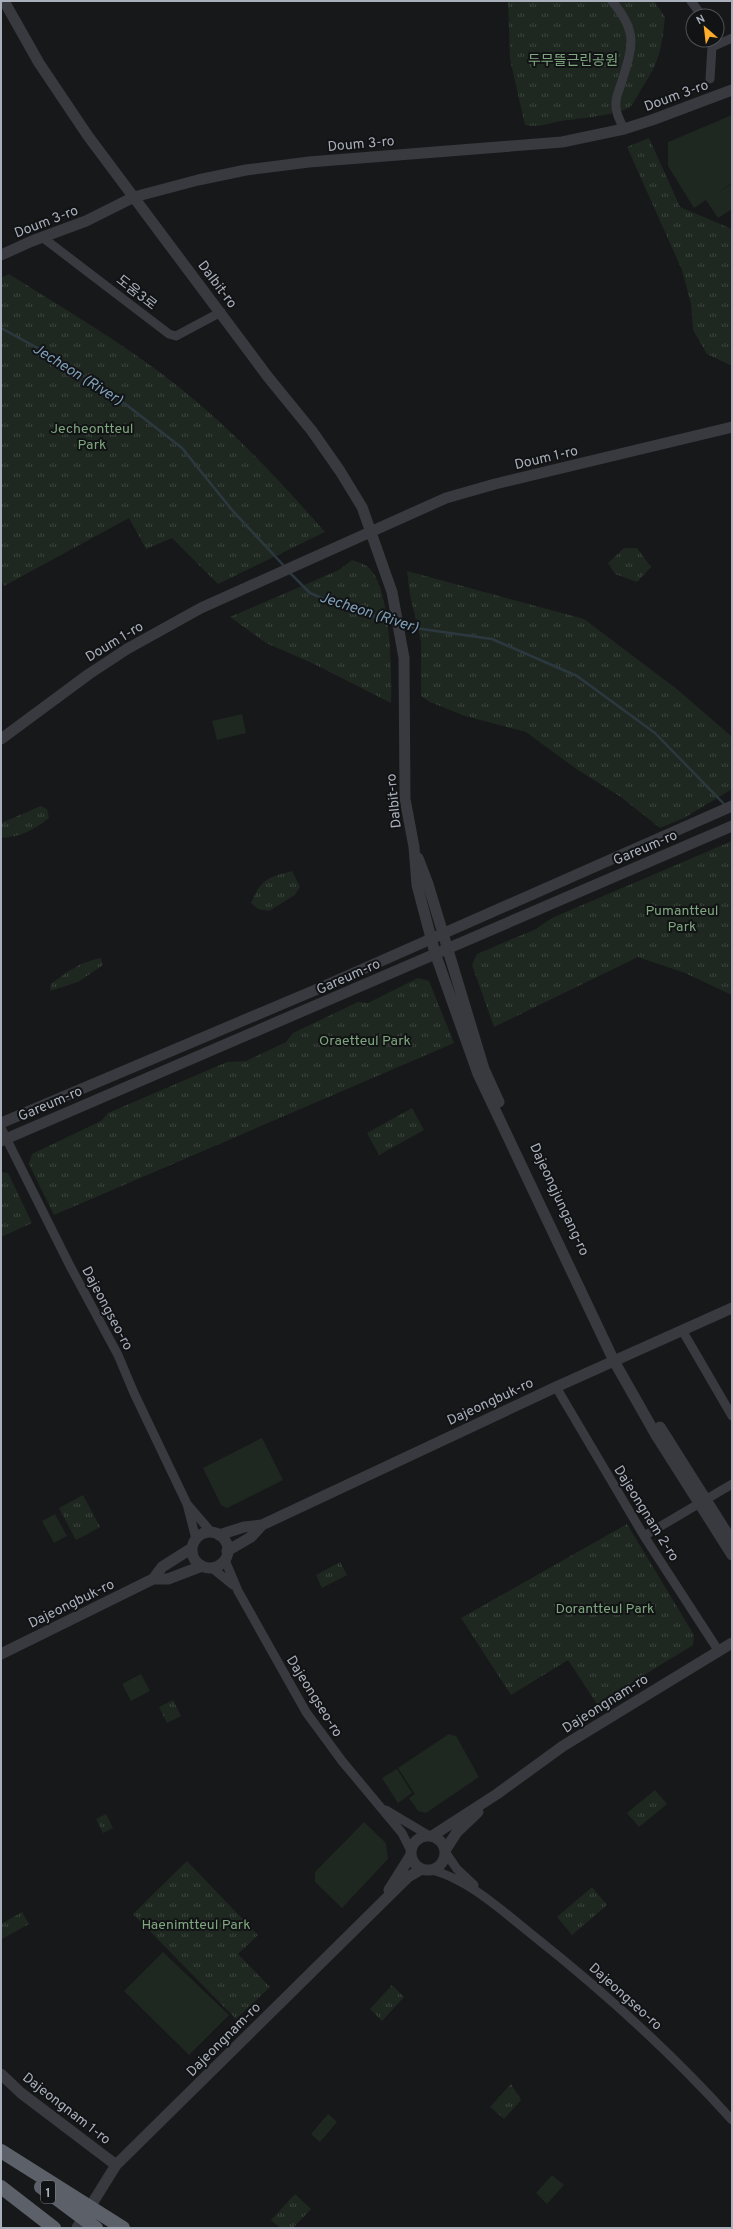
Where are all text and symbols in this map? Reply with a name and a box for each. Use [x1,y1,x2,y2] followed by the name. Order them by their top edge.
[685,8,725,48] north arrow
[694,12,708,28] text: N
[528,53,618,70] park label: 두무뜰근린공원
[642,77,711,116] street label: Doum 3-ro
[327,133,395,156] street label: Doum 3-ro
[12,202,81,242] street label: Doum 3-ro
[194,258,240,312] street label: Dalbit-ro
[112,272,160,314] street label: 도움3로
[29,340,126,411] water label: Jecheon (River)
[50,421,134,454] park label: Jecheontteul Park
[513,443,580,474] street label: Doum 1-ro
[317,589,420,638] water label: Jecheon (River)
[83,618,147,666] street label: Doum 1-ro
[383,772,406,829] street label: Dalbit-ro
[611,827,680,870] street label: Gareum-ro
[645,903,719,936] park label: Pumantteul Park
[314,956,383,999] street label: Gareum-ro
[319,1033,411,1050] park label: Oraetteul Park
[16,1083,85,1126] street label: Gareum-ro
[525,1141,592,1259] street label: Dajeongjungang-ro
[77,1264,136,1354] street label: Dajeongseo-ro
[445,1375,537,1430] street label: Dajeongbuk-ro
[609,1463,682,1565] street label: Dajeongnam 2-ro
[26,1576,118,1632] street label: Dajeongbuk-ro
[555,1601,655,1618] park label: Dorantteul Park
[282,1653,346,1741] street label: Dajeongseo-ro
[560,1671,652,1737] street label: Dajeongnam-ro
[141,1917,251,1934] park label: Haenimtteul Park
[585,1960,665,2035] street label: Dajeongseo-ro
[183,1999,265,2081] street label: Dajeongnam-ro
[19,2069,114,2149] street label: Dajeongnam 1-ro
[41,2181,55,2203] road number: 1

